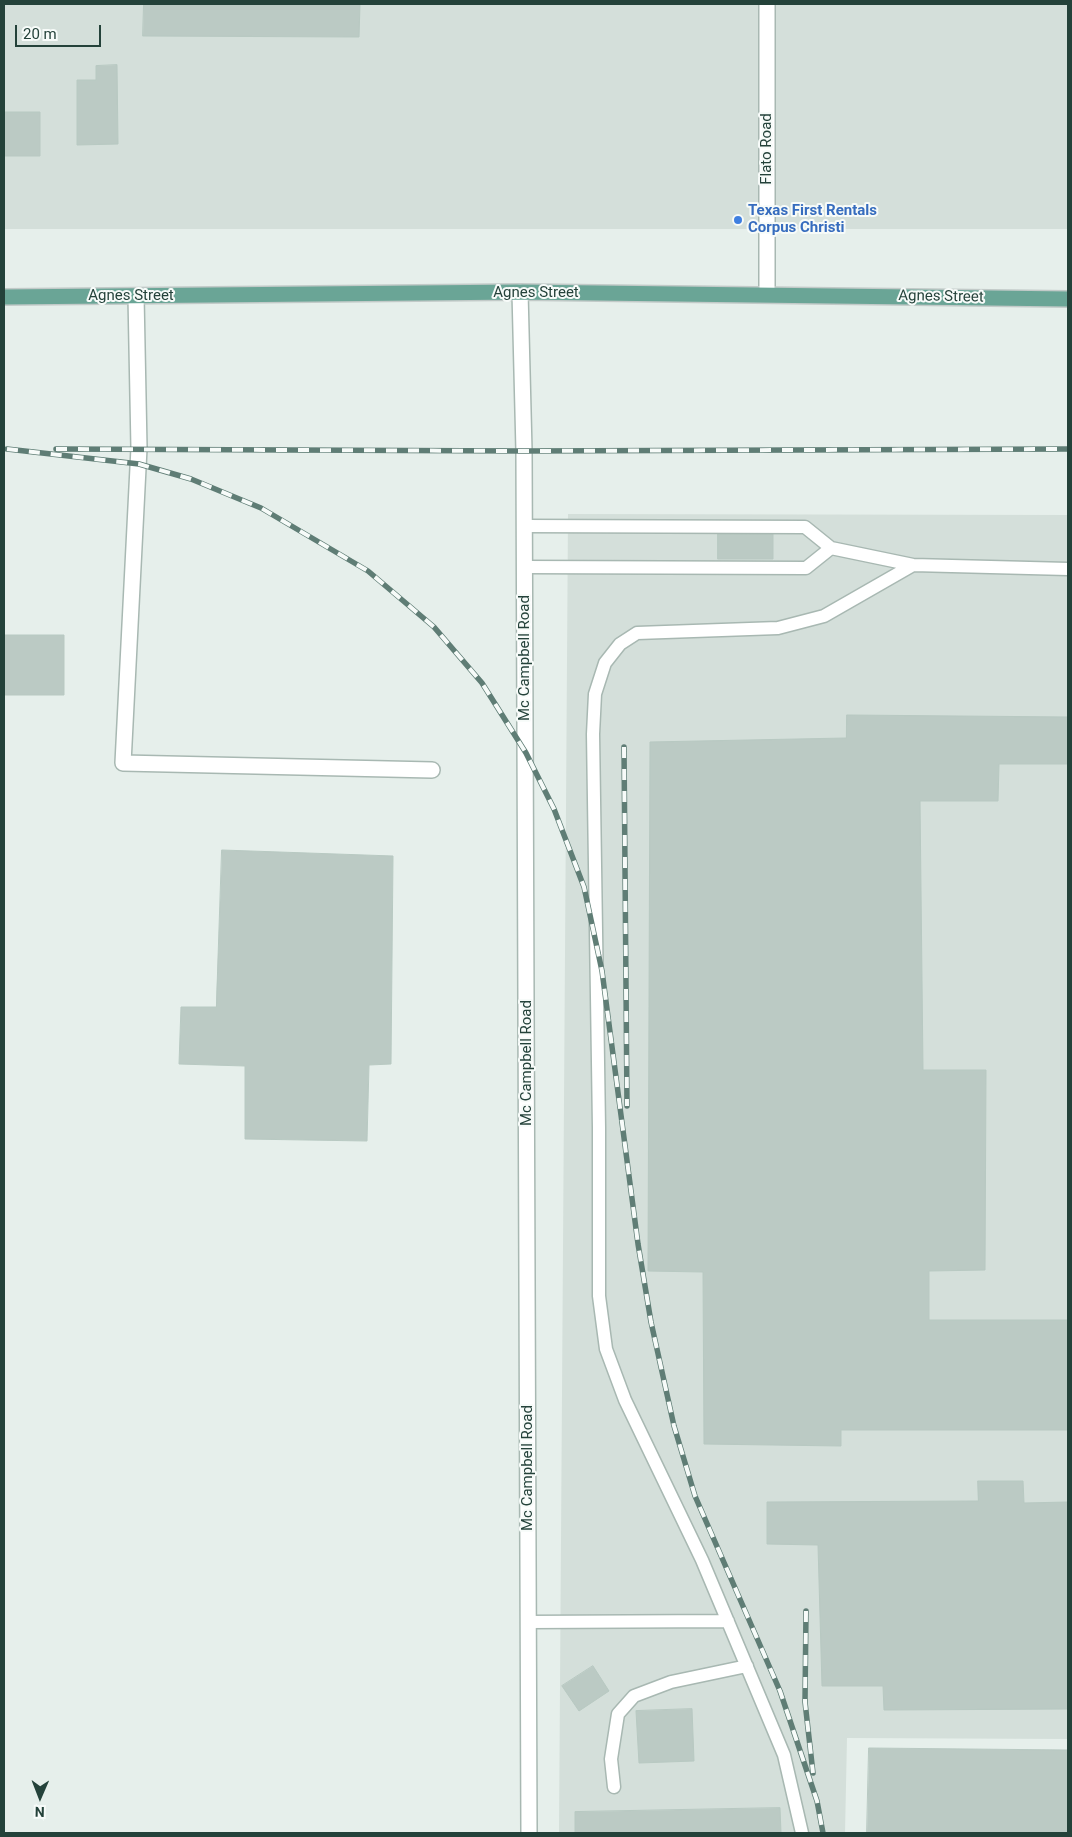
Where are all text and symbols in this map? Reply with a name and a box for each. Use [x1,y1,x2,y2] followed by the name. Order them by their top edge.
[18,15,104,47] scale bar
[23,25,57,43] text: 20 m
[758,113,776,185] street label: Flato Road
[748,202,877,237] place label: Texas First Rentals Corpus Christi
[732,214,744,226] marker: Texas First Rentals Corpus Christi
[493,284,579,302] street label: Agnes Street
[88,287,174,305] street label: Agnes Street
[898,287,984,307] street label: Agnes Street
[516,595,534,721] street label: Mc Campbell Road
[518,1000,536,1126] street label: Mc Campbell Road
[519,1405,537,1531] street label: Mc Campbell Road
[15,1772,65,1822] north arrow
[35,1804,45,1820] text: N

